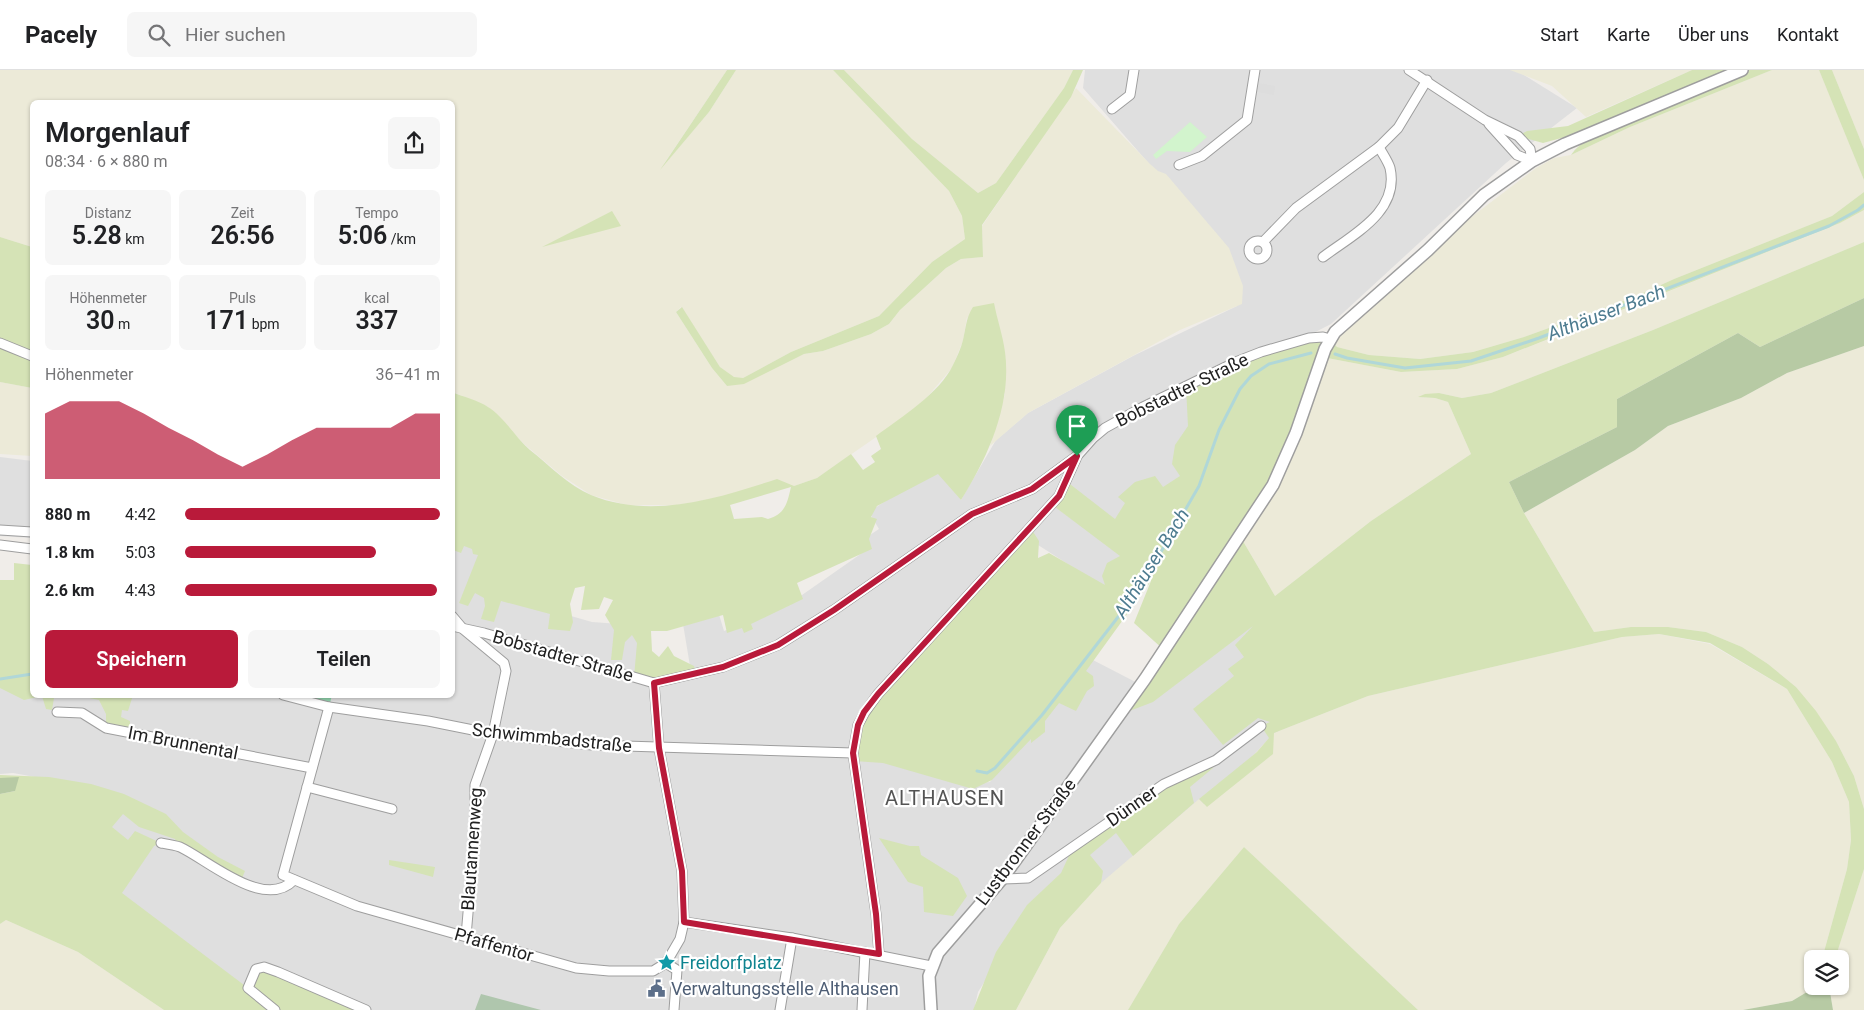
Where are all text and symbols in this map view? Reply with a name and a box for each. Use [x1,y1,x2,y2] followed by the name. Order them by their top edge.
[127,12,477,57] search box
[25,21,97,49] text: Pacely
[145,21,173,49] icon: search
[185,23,286,46] text: Hier suchen
[1540,24,1579,45] text: Start
[1607,24,1650,45] text: Karte
[1678,24,1749,45] text: Über uns
[1777,24,1839,45] text: Kontakt
[45,116,190,149] text: Morgenlauf
[388,117,440,169] button: share
[45,152,167,171] text: 08:34 · 6 × 880 m
[85,205,132,221] text: Distanz
[231,205,254,221] text: Zeit
[355,205,398,221] text: Tempo
[72,221,122,250] text: 5.28
[211,221,274,250] text: 26:56
[338,221,387,250] text: 5:06
[122,231,145,247] text: km
[387,231,416,247] text: /km
[1543,279,1668,346] water label: Althäuser Bach
[70,290,147,306] text: Höhenmeter
[229,290,256,306] text: Puls
[364,290,389,306] text: kcal
[86,306,115,335] text: 30
[205,306,248,335] text: 171
[355,306,398,335] text: 337
[115,316,130,332] text: m
[248,316,280,332] text: bpm
[1112,348,1252,431] street label: Bobstadter Straße
[45,365,133,384] text: Höhenmeter
[376,365,440,384] text: 36–41 m
[1056,405,1098,456] pin
[1063,412,1091,440] icon: arrive
[1108,504,1194,623] water label: Althäuser Bach
[45,505,90,524] text: 880 m
[125,505,156,524] text: 4:42
[45,543,94,562] text: 1.8 km
[125,543,156,562] text: 5:03
[45,581,94,600] text: 2.6 km
[125,581,156,600] text: 4:43
[491,625,636,686] street label: Bobstadter Straße
[45,630,238,688] button: Speichern
[248,630,440,688] button: Teilen
[471,719,633,756] street label: Schwimmbadstraße
[126,722,240,763] street label: Im Brunnental
[971,774,1080,909] street label: Lustbronner Straße
[1102,781,1161,831] street label: Dünner
[885,786,1005,810] district label: ALTHAUSEN
[457,787,486,911] street label: Blautannenweg
[452,923,536,966] street label: Pfaffentor
[1804,950,1849,995] map controls
[1804,950,1849,995] button: layers
[680,952,782,973] place label: Freidorfplatz
[656,953,676,973] place icon: Freidorfplatz
[671,978,899,999] place label: Verwaltungsstelle Althausen
[647,979,667,999] public building icon: Verwaltungsstelle Althausen

